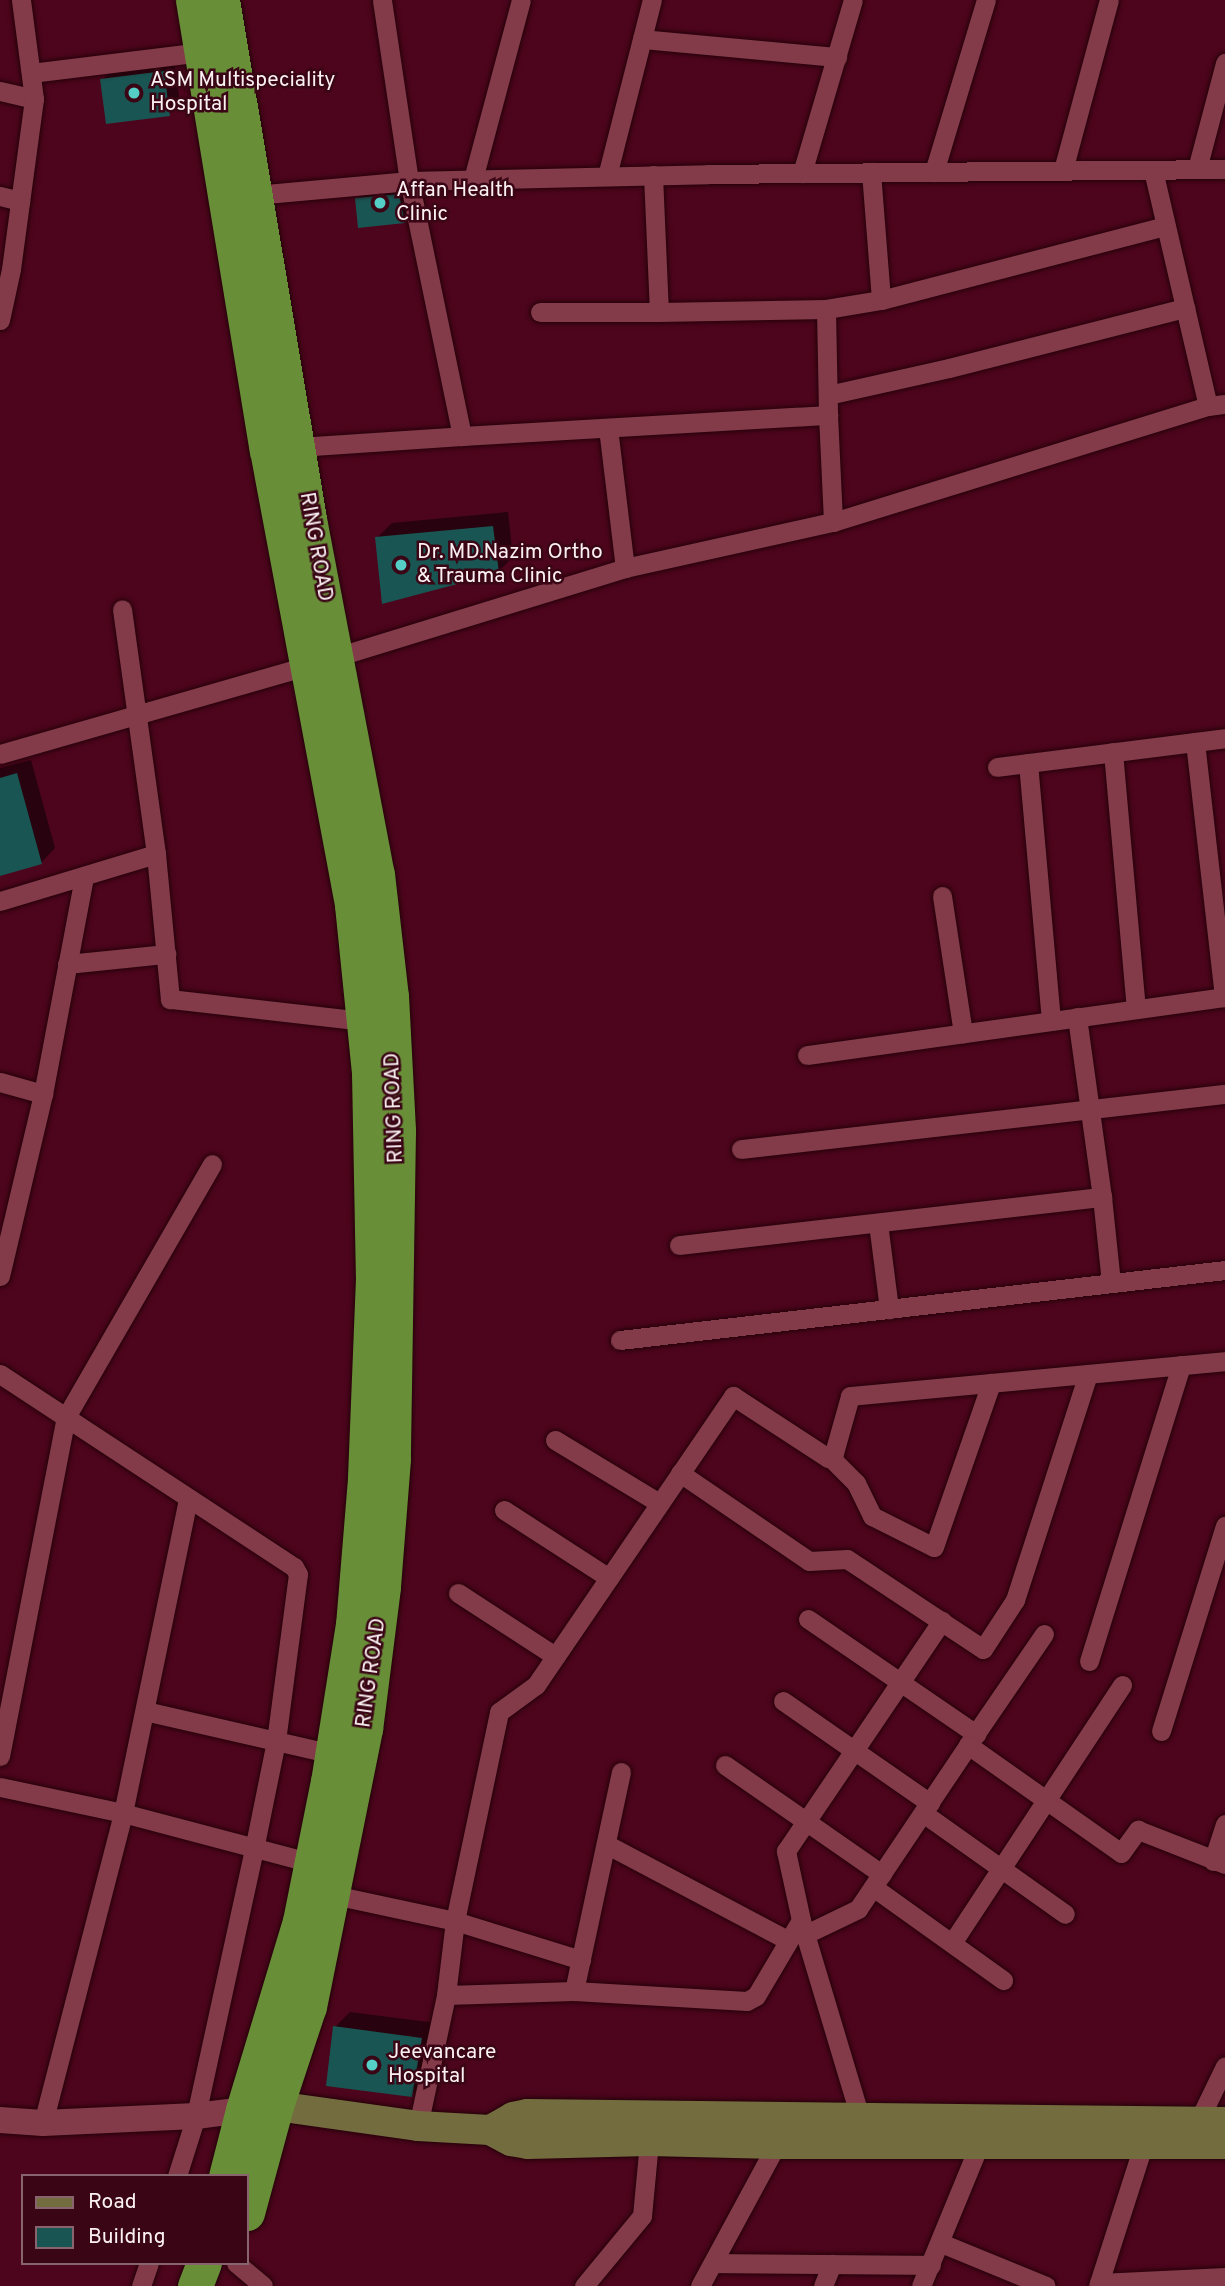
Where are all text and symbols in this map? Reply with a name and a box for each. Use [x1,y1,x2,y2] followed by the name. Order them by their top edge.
[150,68,335,118] place label: ASM Multispeciality Hospital
[124,83,144,103] marker: ASM Multispeciality Hospital
[396,178,514,228] place label: Affan Health Clinic
[370,193,390,213] marker: Affan Health Clinic
[293,490,337,604] street label: RING ROAD
[417,540,603,590] place label: Dr. MD.Nazim Ortho & Trauma Clinic
[391,555,411,575] marker: Dr. MD.Nazim Ortho & Trauma Clinic
[380,1052,410,1164] street label: RING ROAD
[352,1616,392,1730] street label: RING ROAD
[388,2040,496,2090] place label: Jeevancare Hospital
[362,2055,382,2075] marker: Jeevancare Hospital
[21,2174,248,2265] legend
[88,2189,137,2216] text: Road
[88,2224,166,2251] text: Building

